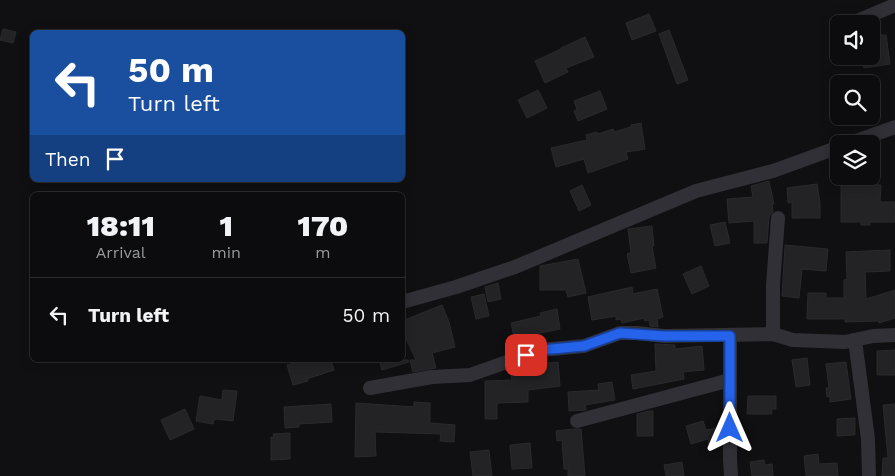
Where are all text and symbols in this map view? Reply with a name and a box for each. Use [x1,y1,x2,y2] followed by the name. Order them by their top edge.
[830,15,880,185] map controls
[830,15,880,65] button: sound
[128,49,214,91] text: 50 m
[45,50,110,115] icon: left
[830,75,880,125] button: search
[128,91,220,116] text: Turn left
[830,135,880,185] button: layers
[101,145,129,173] icon: arrive
[45,148,91,171] text: Then
[87,208,155,243] text: 18:11
[219,208,233,243] text: 1
[298,208,348,243] text: 170
[96,243,146,262] text: Arrival
[211,243,241,262] text: min
[315,243,331,262] text: m
[45,301,73,329] icon: left
[88,304,169,327] text: Turn left
[343,304,390,327] text: 50 m
[505,334,547,376] pin
[512,341,540,369] icon: arrive
[703,401,755,453] position arrow

